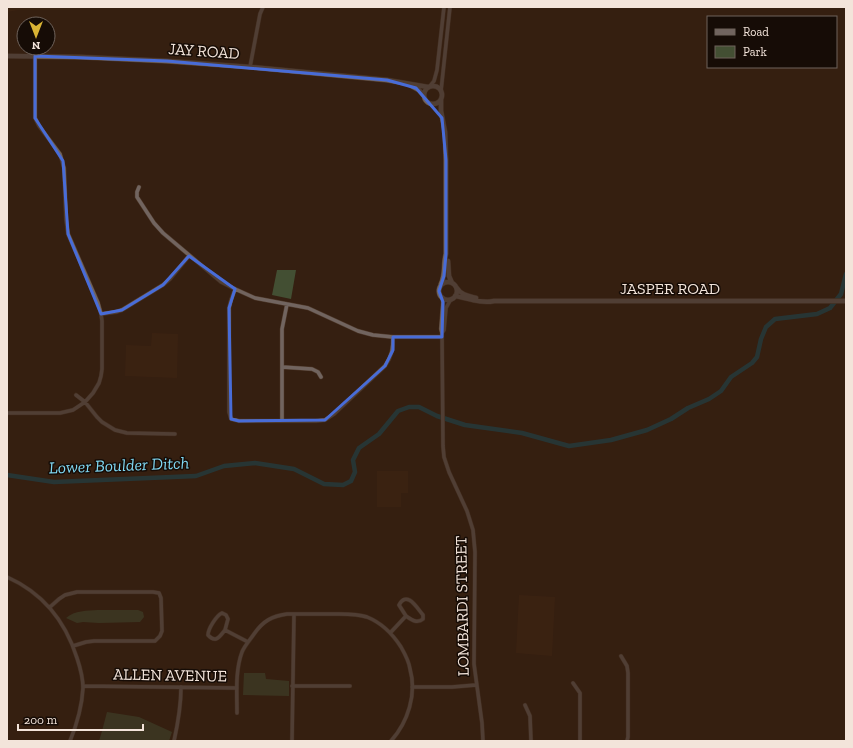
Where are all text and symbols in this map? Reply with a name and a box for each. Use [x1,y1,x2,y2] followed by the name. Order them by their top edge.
[16,16,56,56] north arrow
[707,16,837,68] legend
[743,25,769,39] text: Road
[31,39,40,52] text: N
[168,39,240,63] street label: JAY ROAD
[743,45,768,59] text: Park
[620,279,720,298] street label: JASPER ROAD
[48,453,190,477] water label: Lower Boulder Ditch
[451,535,473,677] street label: LOMBARDI STREET
[113,665,227,685] street label: ALLEN AVENUE
[18,706,143,732] scale bar
[24,713,58,727] text: 200 m

